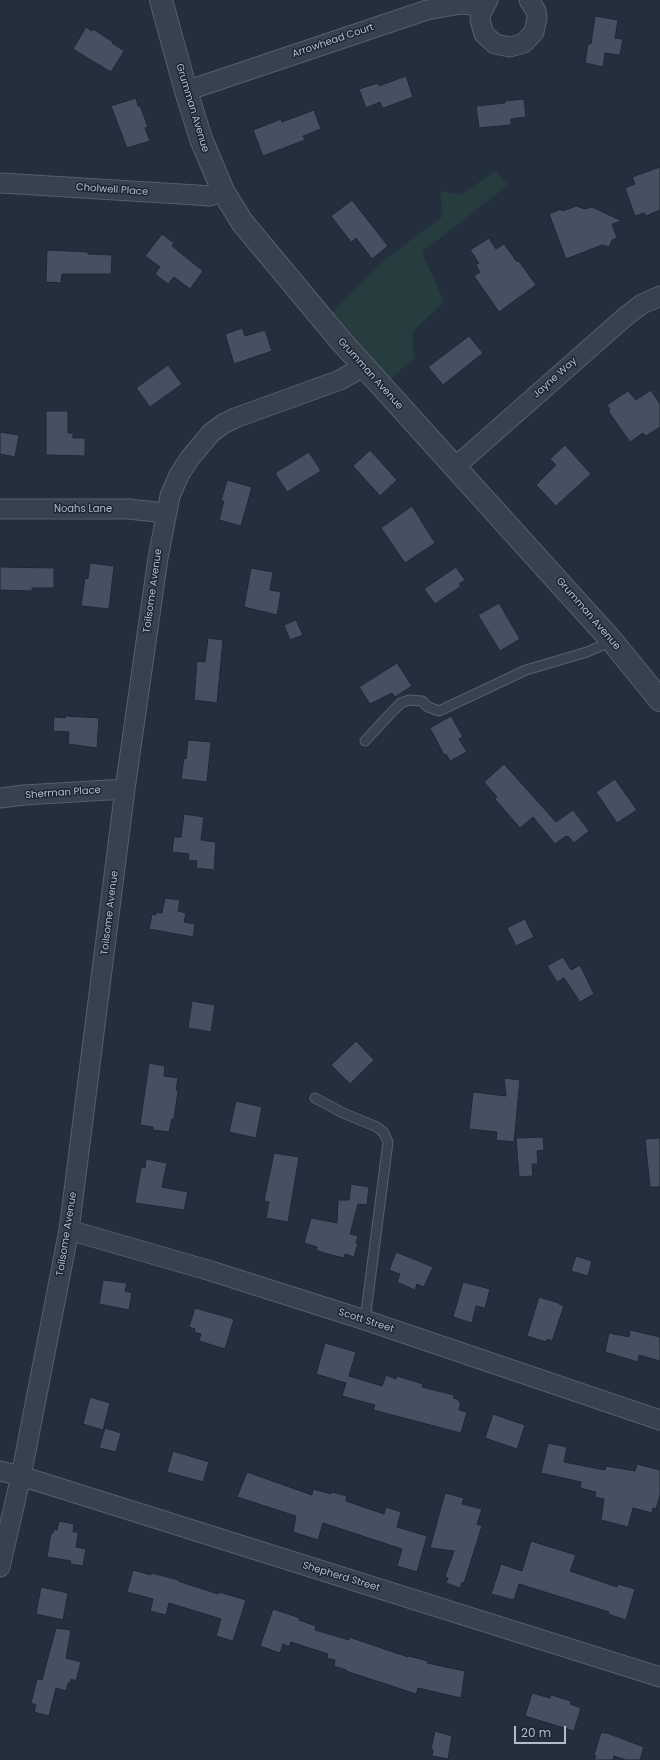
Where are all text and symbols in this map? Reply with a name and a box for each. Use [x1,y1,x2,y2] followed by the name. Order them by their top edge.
[291,21,375,61] street label: Arrowhead Court
[173,62,211,154] street label: Grumman Avenue
[76,181,148,199] street label: Cholwell Place
[335,336,405,412] street label: Grumman Avenue
[531,355,579,401] street label: Jayne Way
[54,503,112,515] street label: Noahs Lane
[141,548,165,634] street label: Toilsome Avenue
[553,575,623,653] street label: Grumman Avenue
[25,784,101,802] street label: Sherman Place
[99,870,121,956] street label: Toilsome Avenue
[54,1191,80,1277] street label: Toilsome Avenue
[337,1306,395,1336] street label: Scott Street
[301,1560,381,1594] street label: Shepherd Street
[516,1718,568,1744] scale bar
[521,1724,551,1741] text: 20 m

